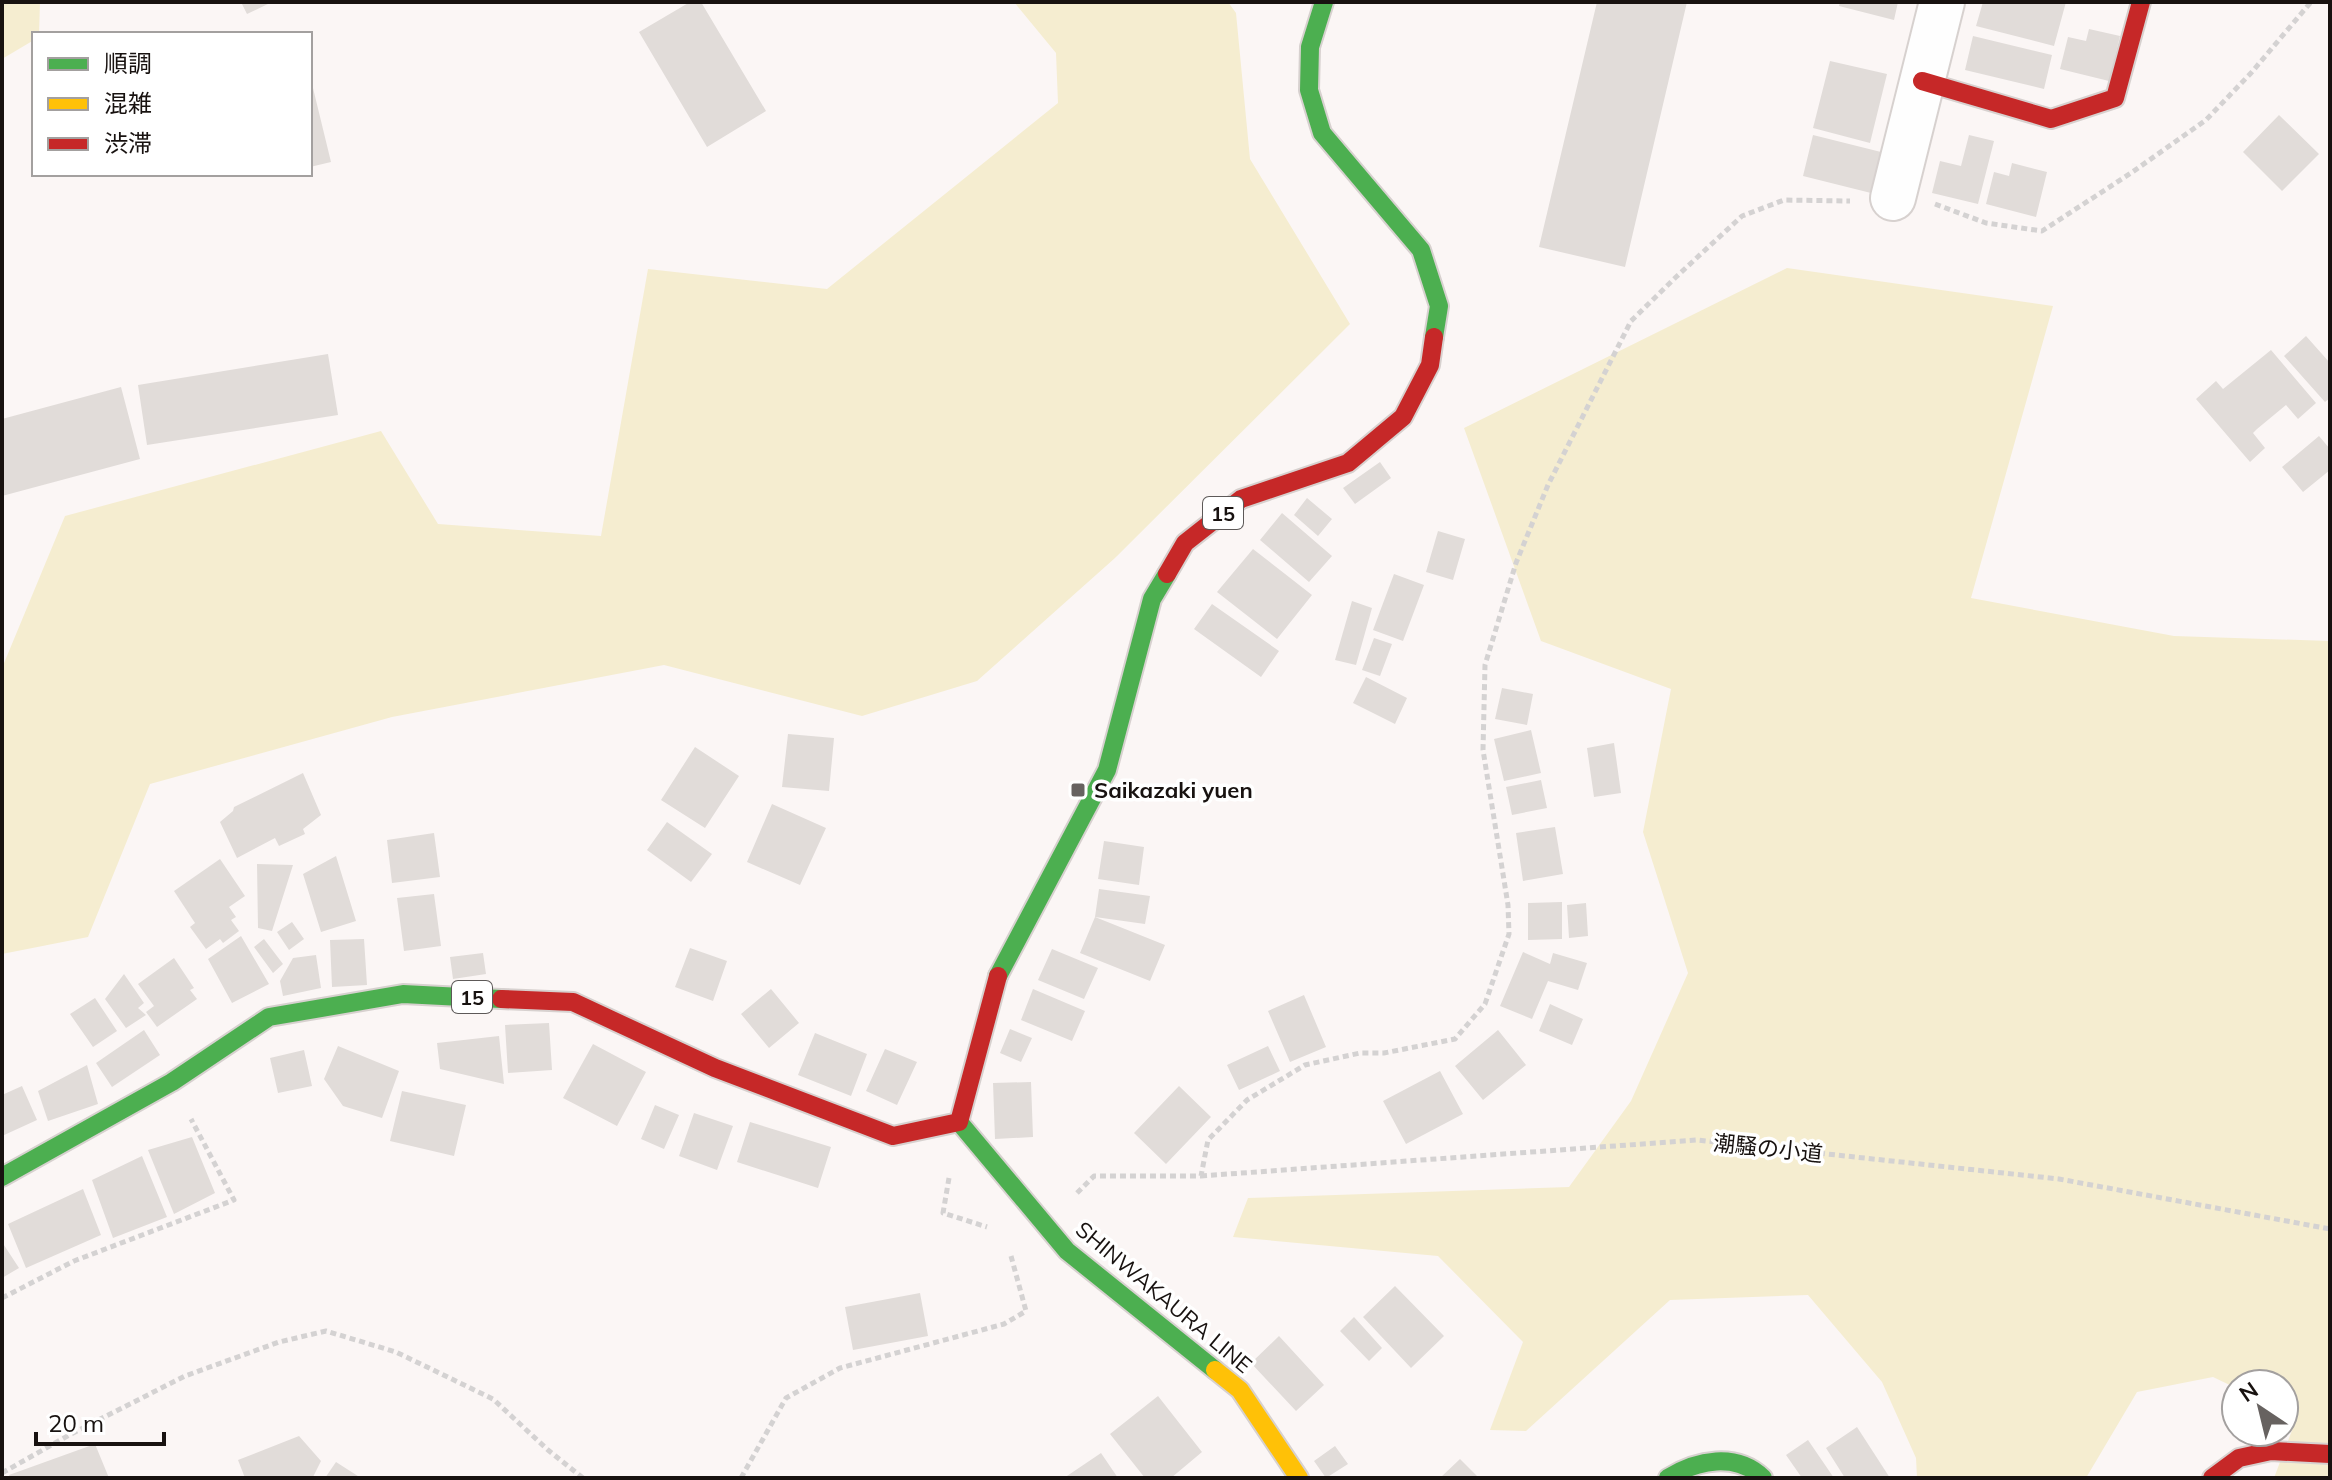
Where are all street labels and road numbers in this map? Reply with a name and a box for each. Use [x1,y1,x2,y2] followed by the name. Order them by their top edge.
[1203,497,1243,529] road number: 15
[452,981,492,1013] road number: 15
[1712,1128,1824,1168] street label: 潮騒の小道
[1070,1215,1258,1379] street label: SHINWAKAURA LINE

